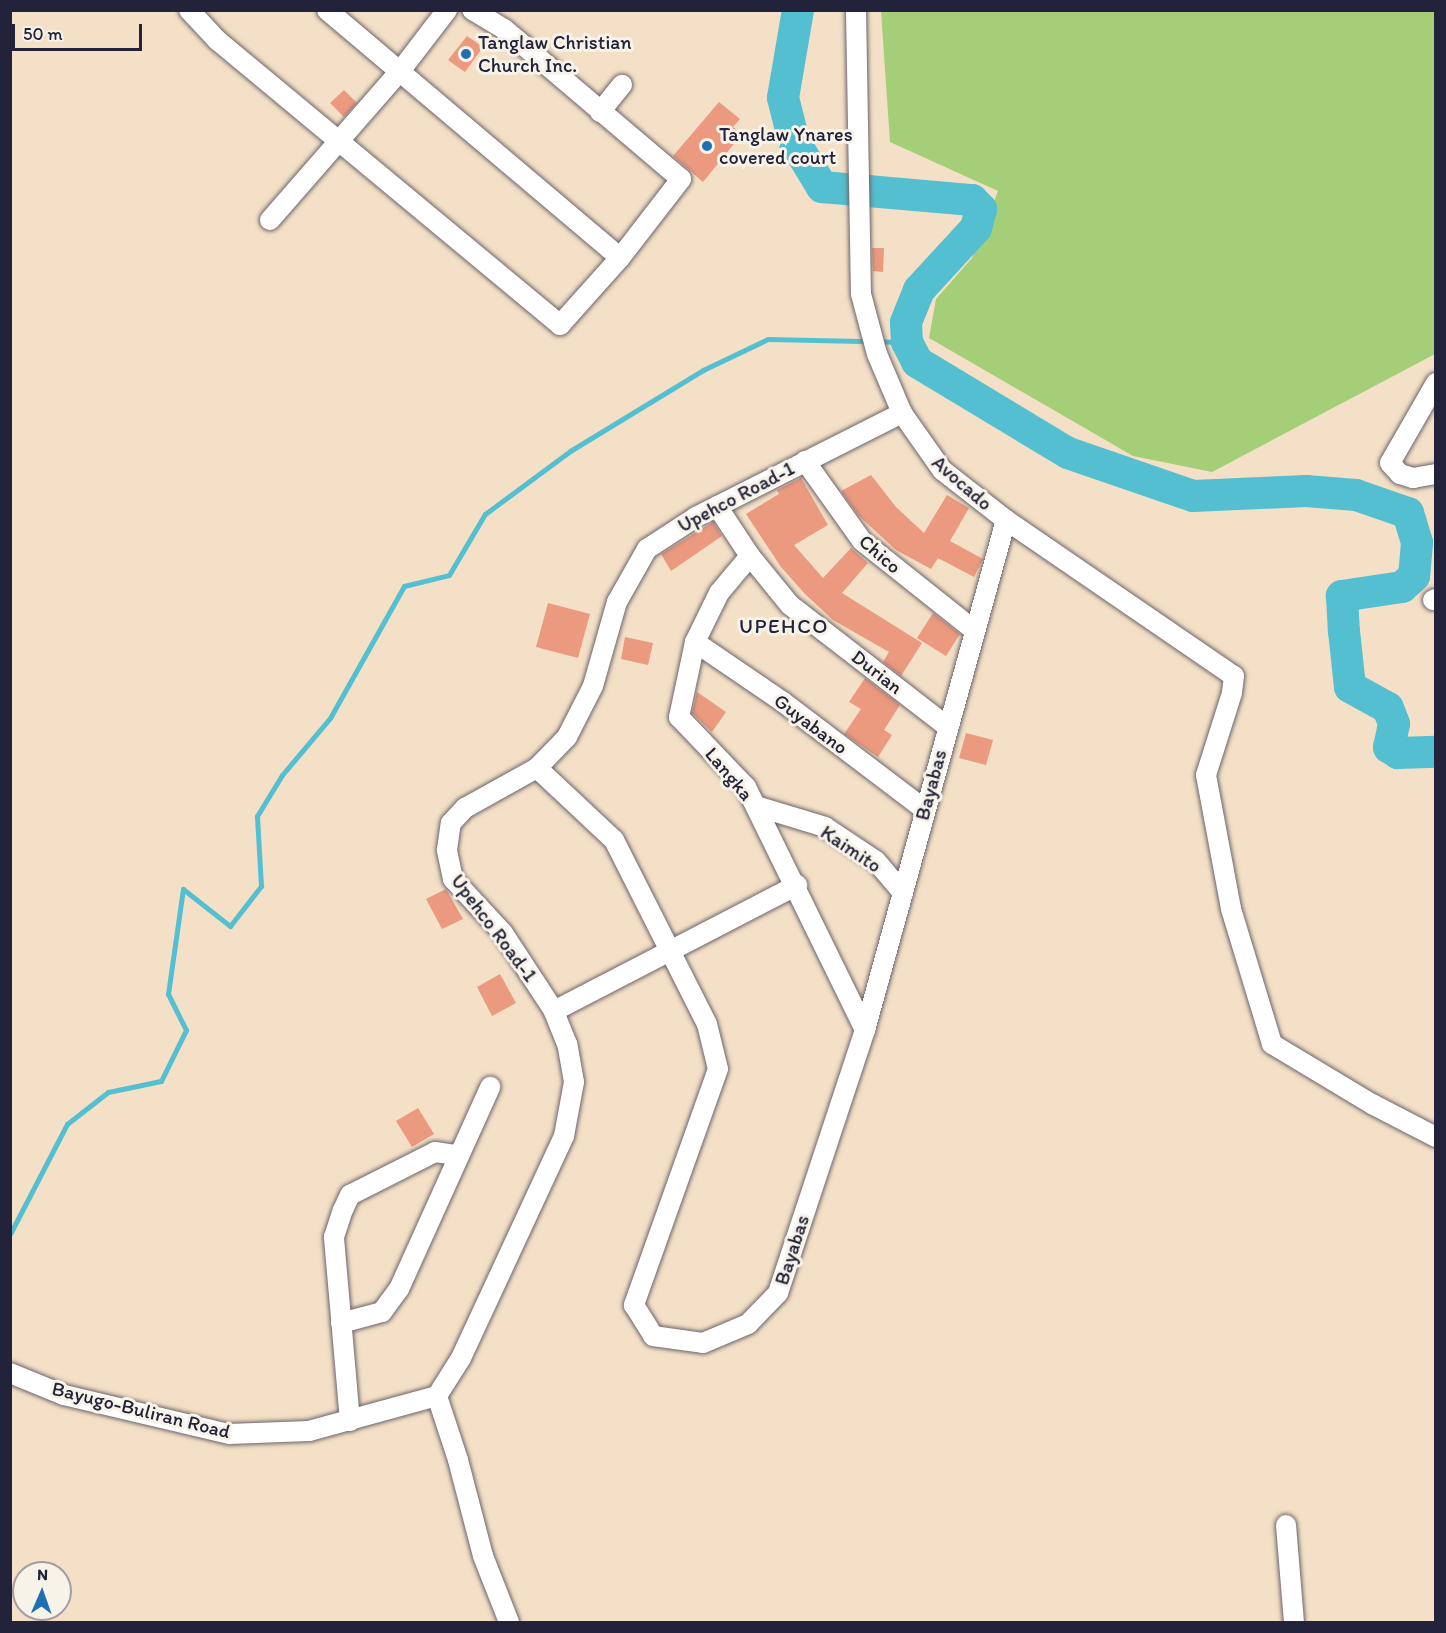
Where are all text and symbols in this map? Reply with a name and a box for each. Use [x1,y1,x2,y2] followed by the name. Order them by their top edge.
[15,12,146,50] scale bar
[23,23,63,45] text: 50 m
[478,30,632,77] place label: Tanglaw Christian Church Inc.
[459,47,473,61] marker: Tanglaw Christian Church Inc.
[719,122,852,169] place label: Tanglaw Ynares covered court
[700,139,714,153] marker: Tanglaw Ynares covered court
[927,450,997,516] street label: Avocado
[674,456,798,538] street label: Upehco Road-1
[854,529,906,579] street label: Chico
[739,613,829,639] district label: UPEHCO
[847,645,907,699] street label: Durian
[769,688,853,760] street label: Guyabano
[700,742,758,806] street label: Langka
[910,747,952,823] street label: Bayabas
[816,820,886,878] street label: Kaimito
[446,870,542,986] street label: Upehco Road-1
[769,1212,815,1288] street label: Bayabas
[49,1376,233,1444] street label: Bayugo-Buliran Road
[12,1561,72,1621] north arrow
[37,1565,48,1584] text: N

